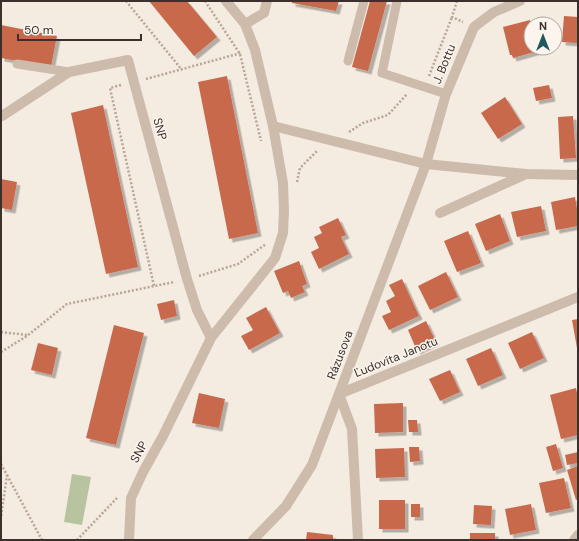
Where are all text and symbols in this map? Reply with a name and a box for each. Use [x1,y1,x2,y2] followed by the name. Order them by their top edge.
[18,16,141,42] scale bar
[523,16,563,56] north arrow
[539,19,547,33] text: N
[24,22,53,38] text: 50 m
[429,42,459,86] street label: J. Bottu
[149,116,171,142] street label: SNP
[323,328,357,382] street label: Rázusova
[352,333,440,381] street label: Ľudovíta Janotu
[127,438,151,466] street label: SNP

